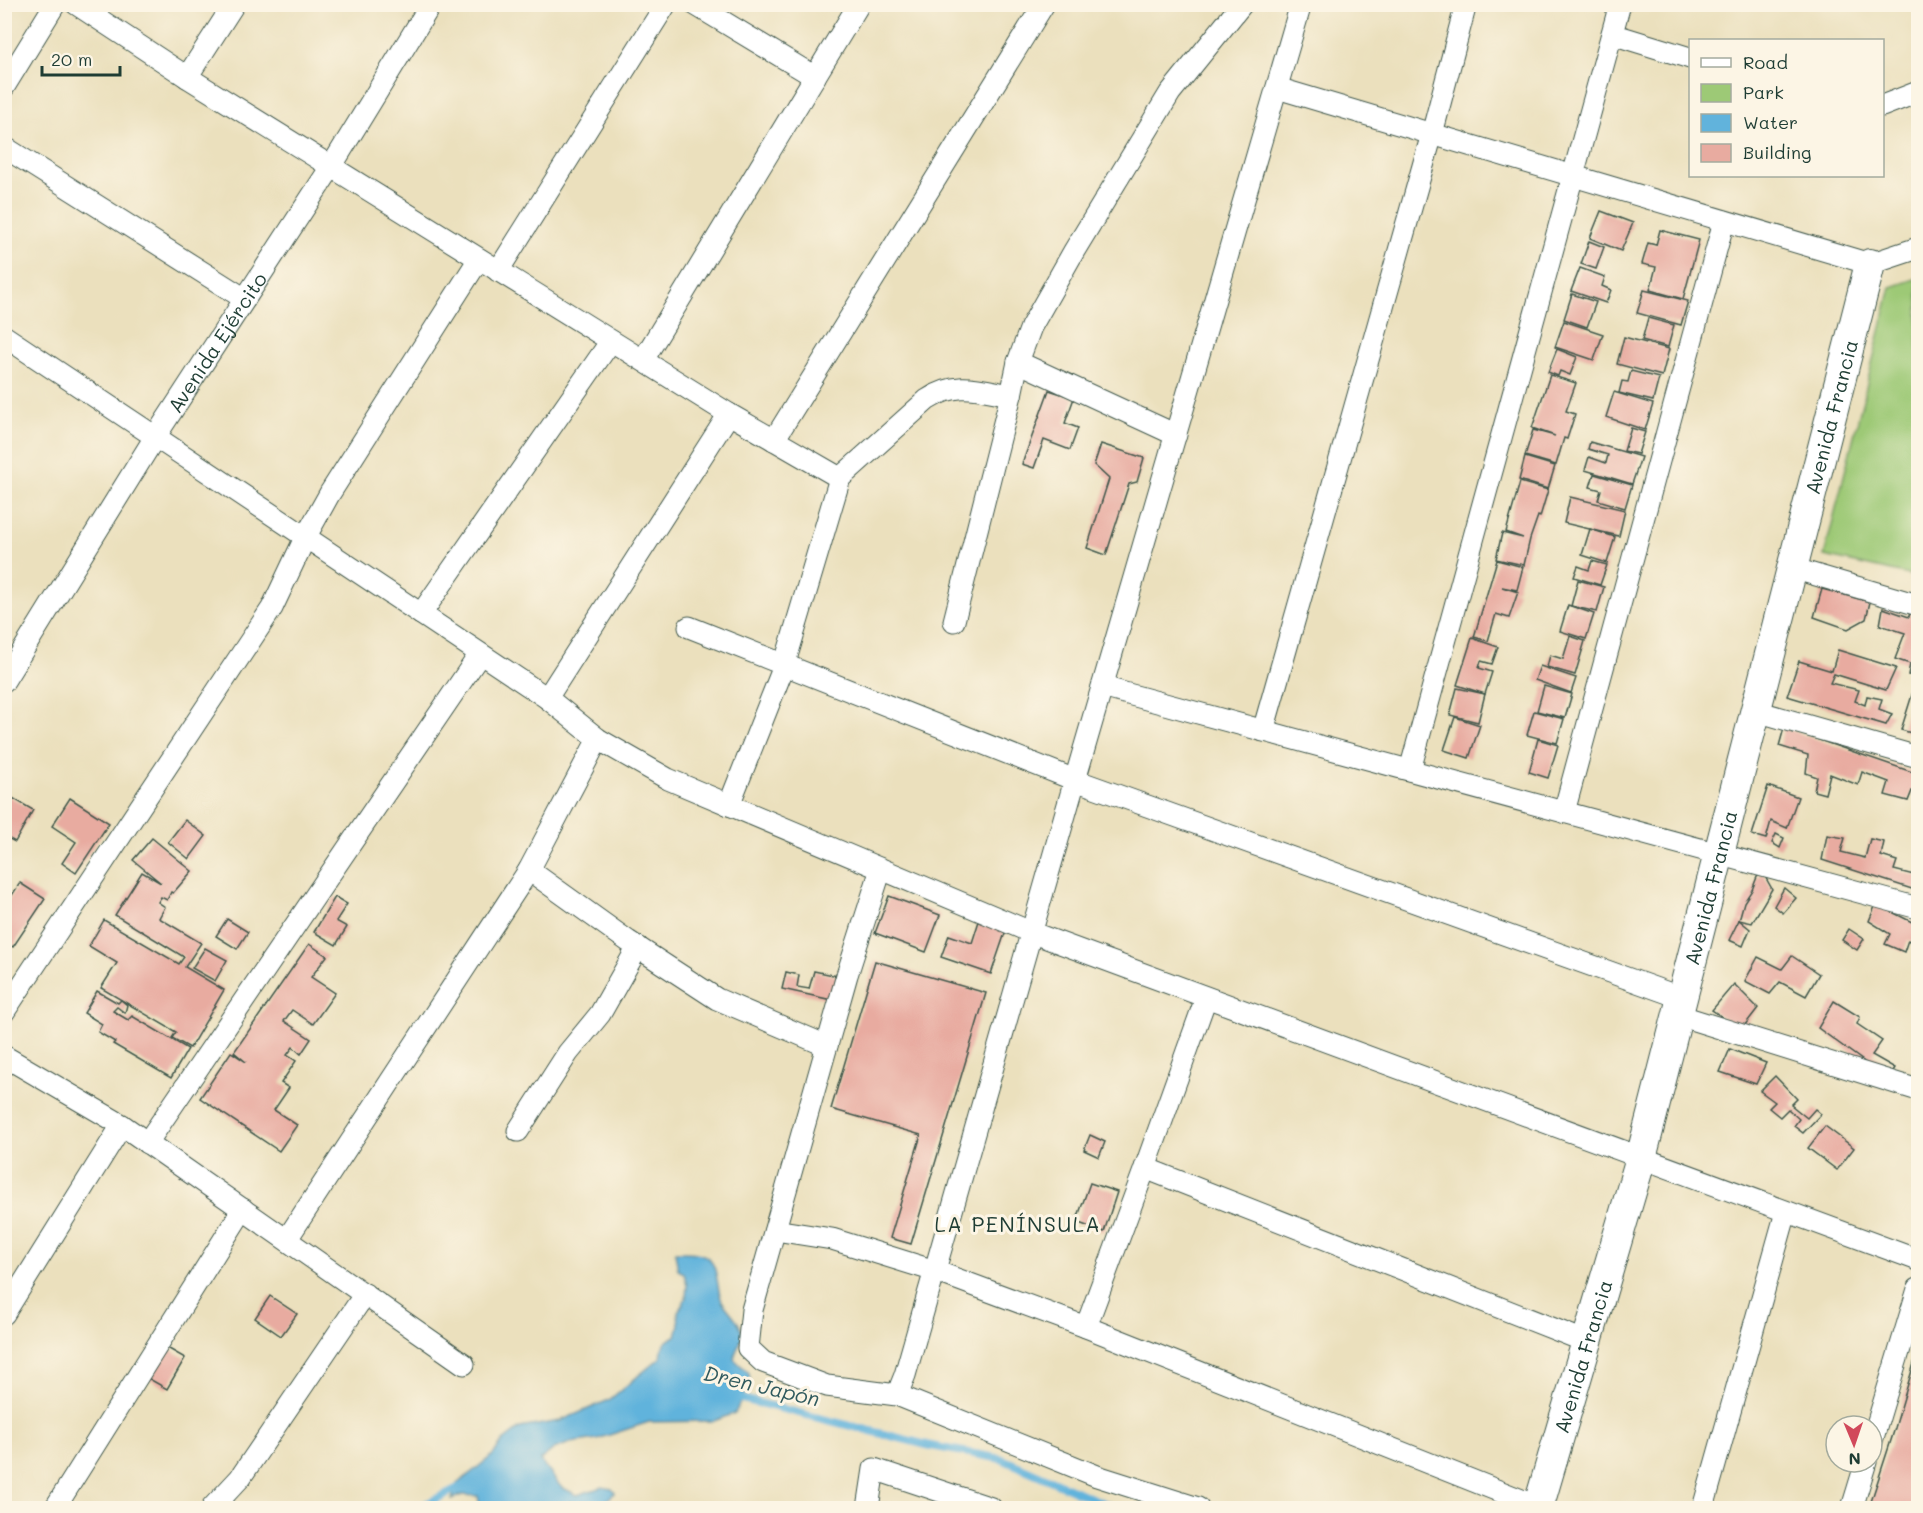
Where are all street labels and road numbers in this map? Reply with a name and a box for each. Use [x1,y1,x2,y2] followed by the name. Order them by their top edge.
[161,267,272,418] street label: Avenida Ejército
[1799,337,1863,497] street label: Avenida Francia
[1678,807,1743,968] street label: Avenida Francia
[1548,1277,1617,1436] street label: Avenida Francia

